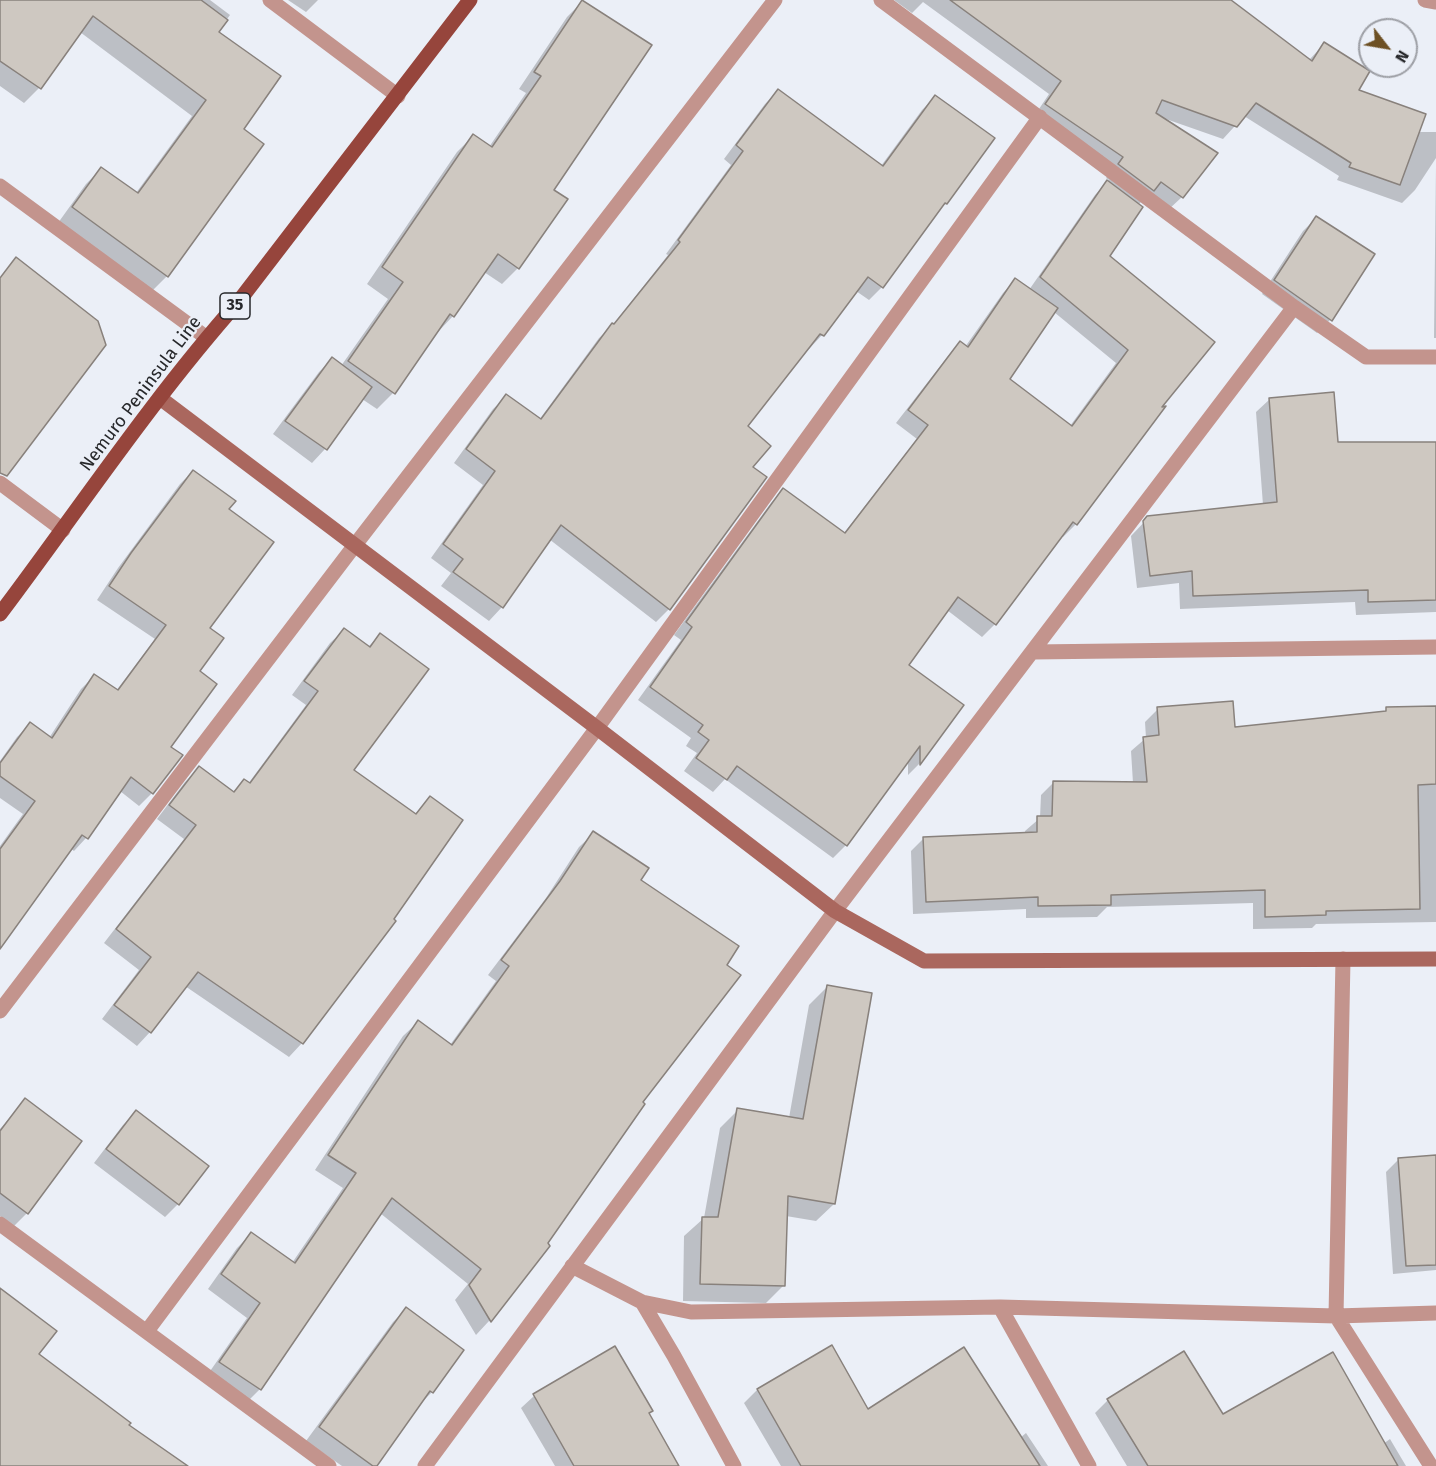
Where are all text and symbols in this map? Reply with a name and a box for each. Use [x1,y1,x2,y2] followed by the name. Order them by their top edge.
[1358,18,1418,78] north arrow
[1391,47,1413,66] text: N
[220,293,250,319] road number: 35
[76,312,206,476] street label: Nemuro Peninsula Line

